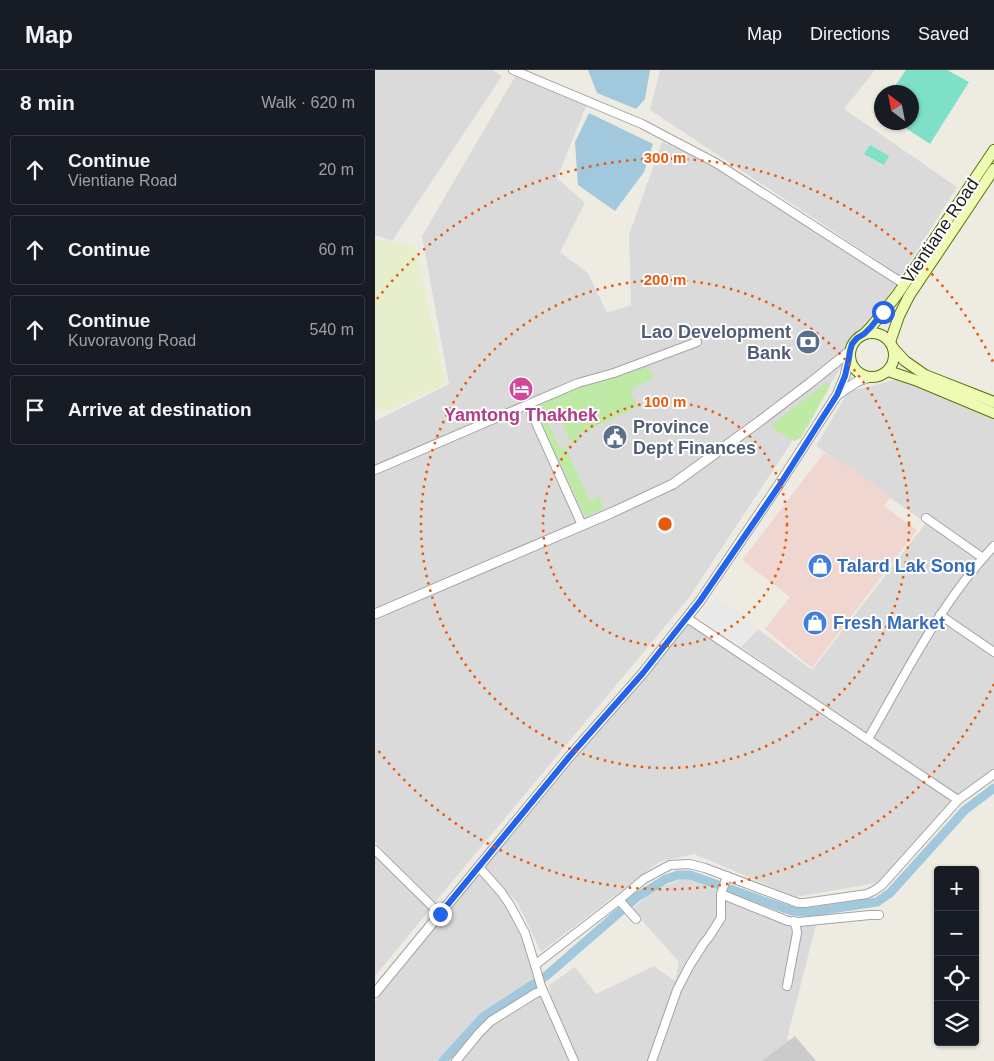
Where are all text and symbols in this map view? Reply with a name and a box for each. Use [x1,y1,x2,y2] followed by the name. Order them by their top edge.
[25,21,73,48] text: Map
[747,24,782,44] text: Map
[810,24,890,44] text: Directions
[918,24,969,44] text: Saved
[874,85,919,130] north arrow
[20,91,75,114] text: 8 min
[261,94,355,111] text: Walk · 620 m
[644,149,686,166] text: 300 m
[68,150,150,171] text: Continue
[21,156,49,184] icon: ahead
[318,161,354,178] text: 20 m
[68,172,177,189] text: Vientiane Road
[897,175,983,287] street label: Vientiane Road
[21,236,49,264] icon: ahead
[68,239,150,260] text: Continue
[318,241,354,258] text: 60 m
[644,271,686,288] text: 200 m
[872,301,895,324] route start
[68,310,150,331] text: Continue
[21,316,49,344] icon: ahead
[310,321,354,338] text: 540 m
[641,322,792,363] place label: Lao Development Bank
[795,329,821,355] bank icon: Lao Development Bank
[68,332,196,349] text: Kuvoravong Road
[508,376,534,402] hotel icon: Yamtong Thakhek
[644,393,686,410] text: 100 m
[21,396,49,424] icon: arrive
[68,399,252,420] text: Arrive at destination
[444,405,599,425] place label: Yamtong Thakhek
[633,417,756,458] place label: Province Dept Finances
[602,424,628,450] public building icon: Province Dept Finances
[656,515,674,533] centre of rings
[807,553,833,579] shop icon: Talard Lak Song
[837,556,976,576] place label: Talard Lak Song
[802,610,828,636] shop icon: Fresh Market
[833,613,945,633] place label: Fresh Market
[934,866,979,1046] map controls
[934,866,979,911] button: +
[429,903,452,926] route end
[934,911,979,956] button: −
[934,956,979,1001] button: locate
[934,1001,979,1046] button: layers

